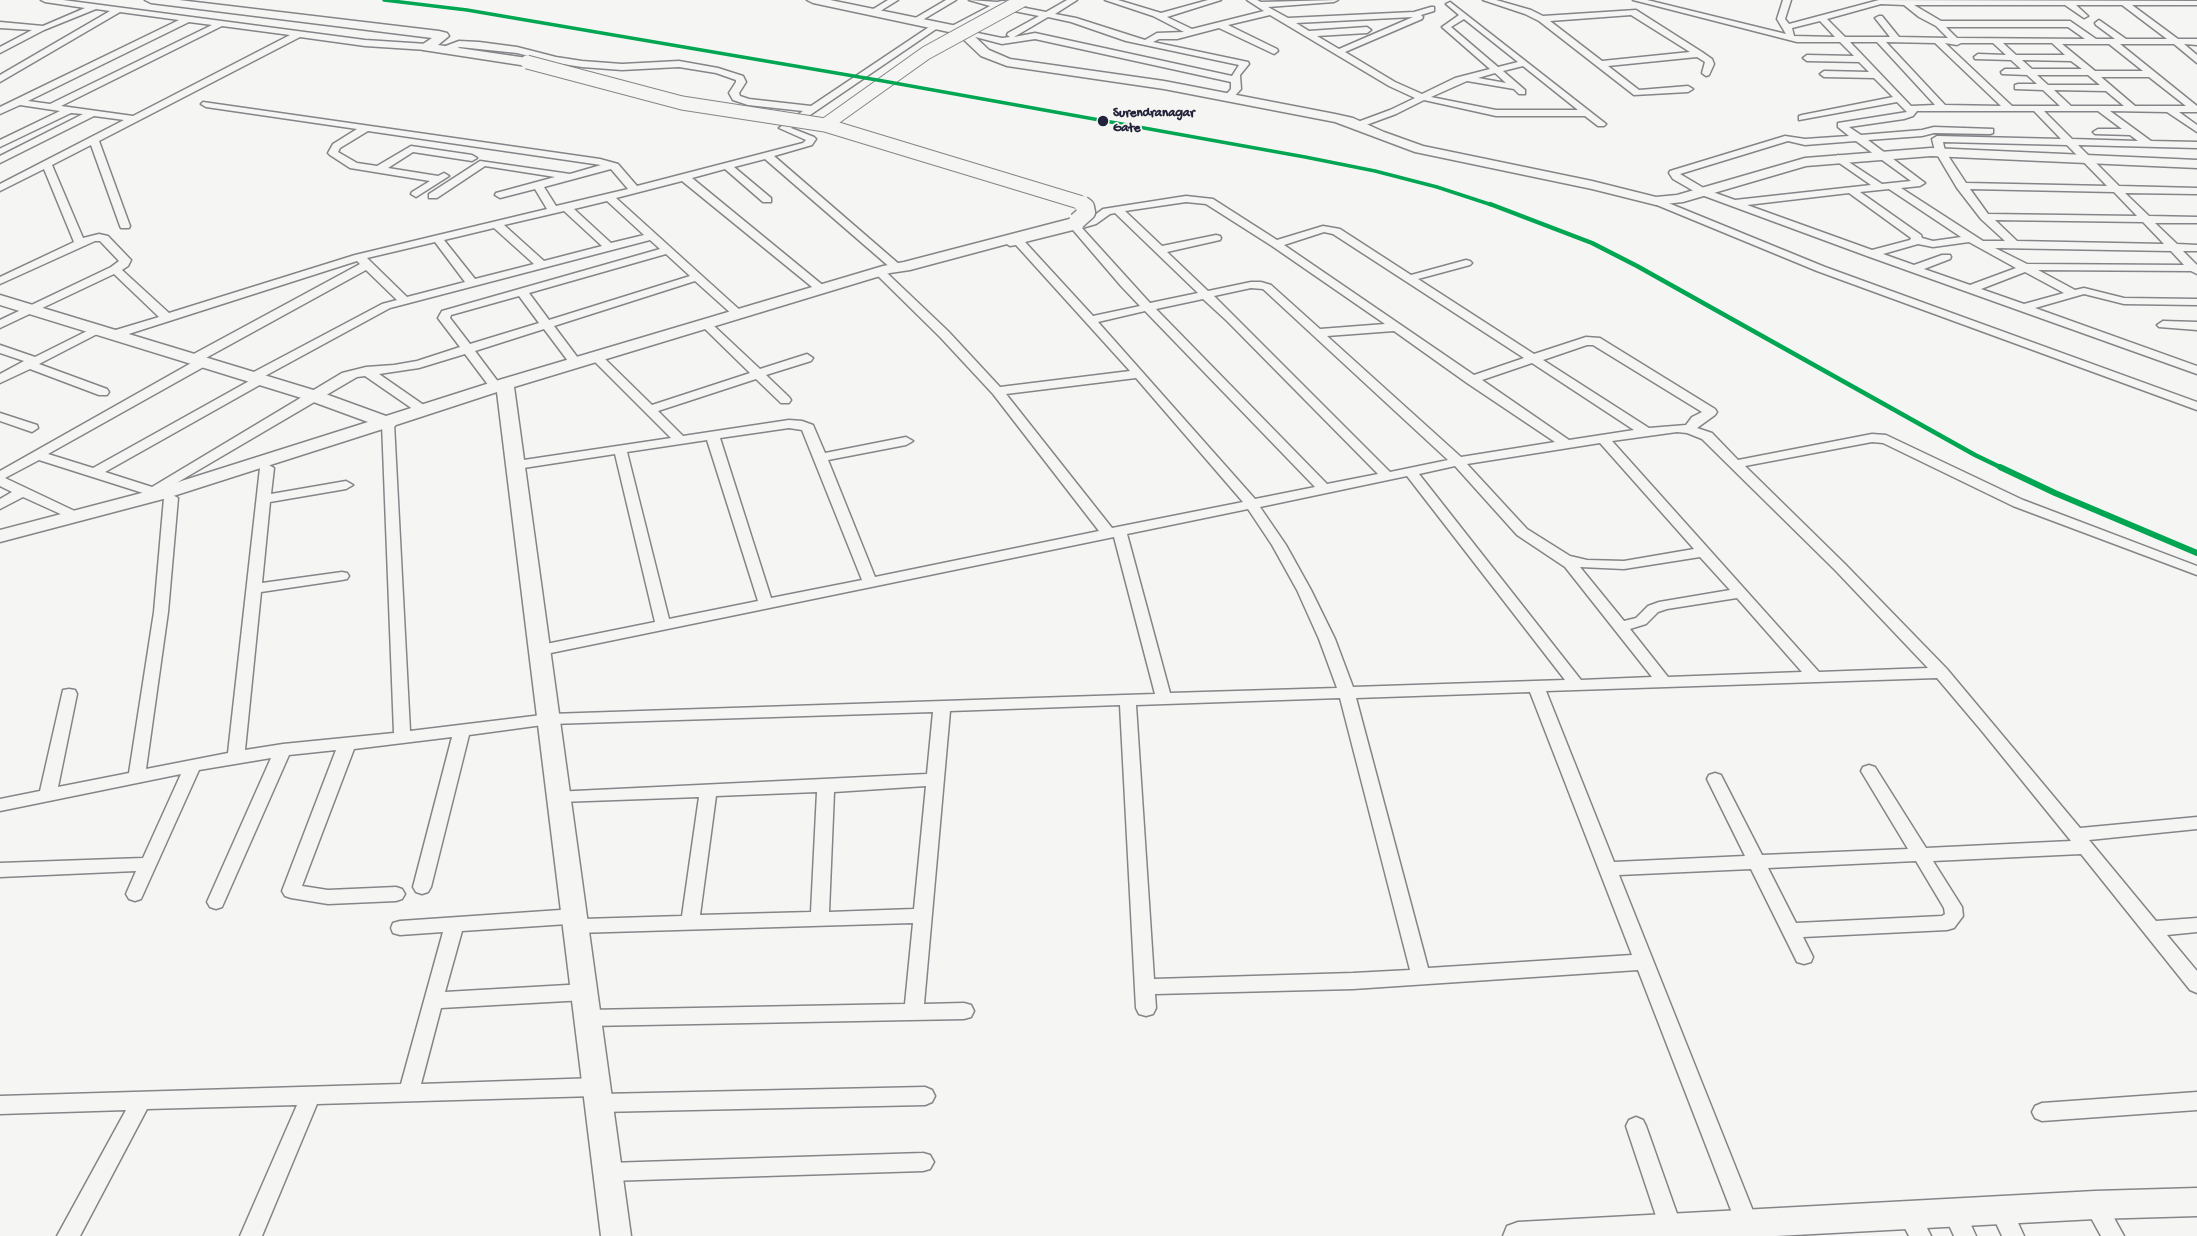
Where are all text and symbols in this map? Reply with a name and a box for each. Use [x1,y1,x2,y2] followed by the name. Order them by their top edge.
[1113,106,1195,137] place label: Surendranagar Gate
[1096,114,1110,128] marker: Surendranagar Gate

